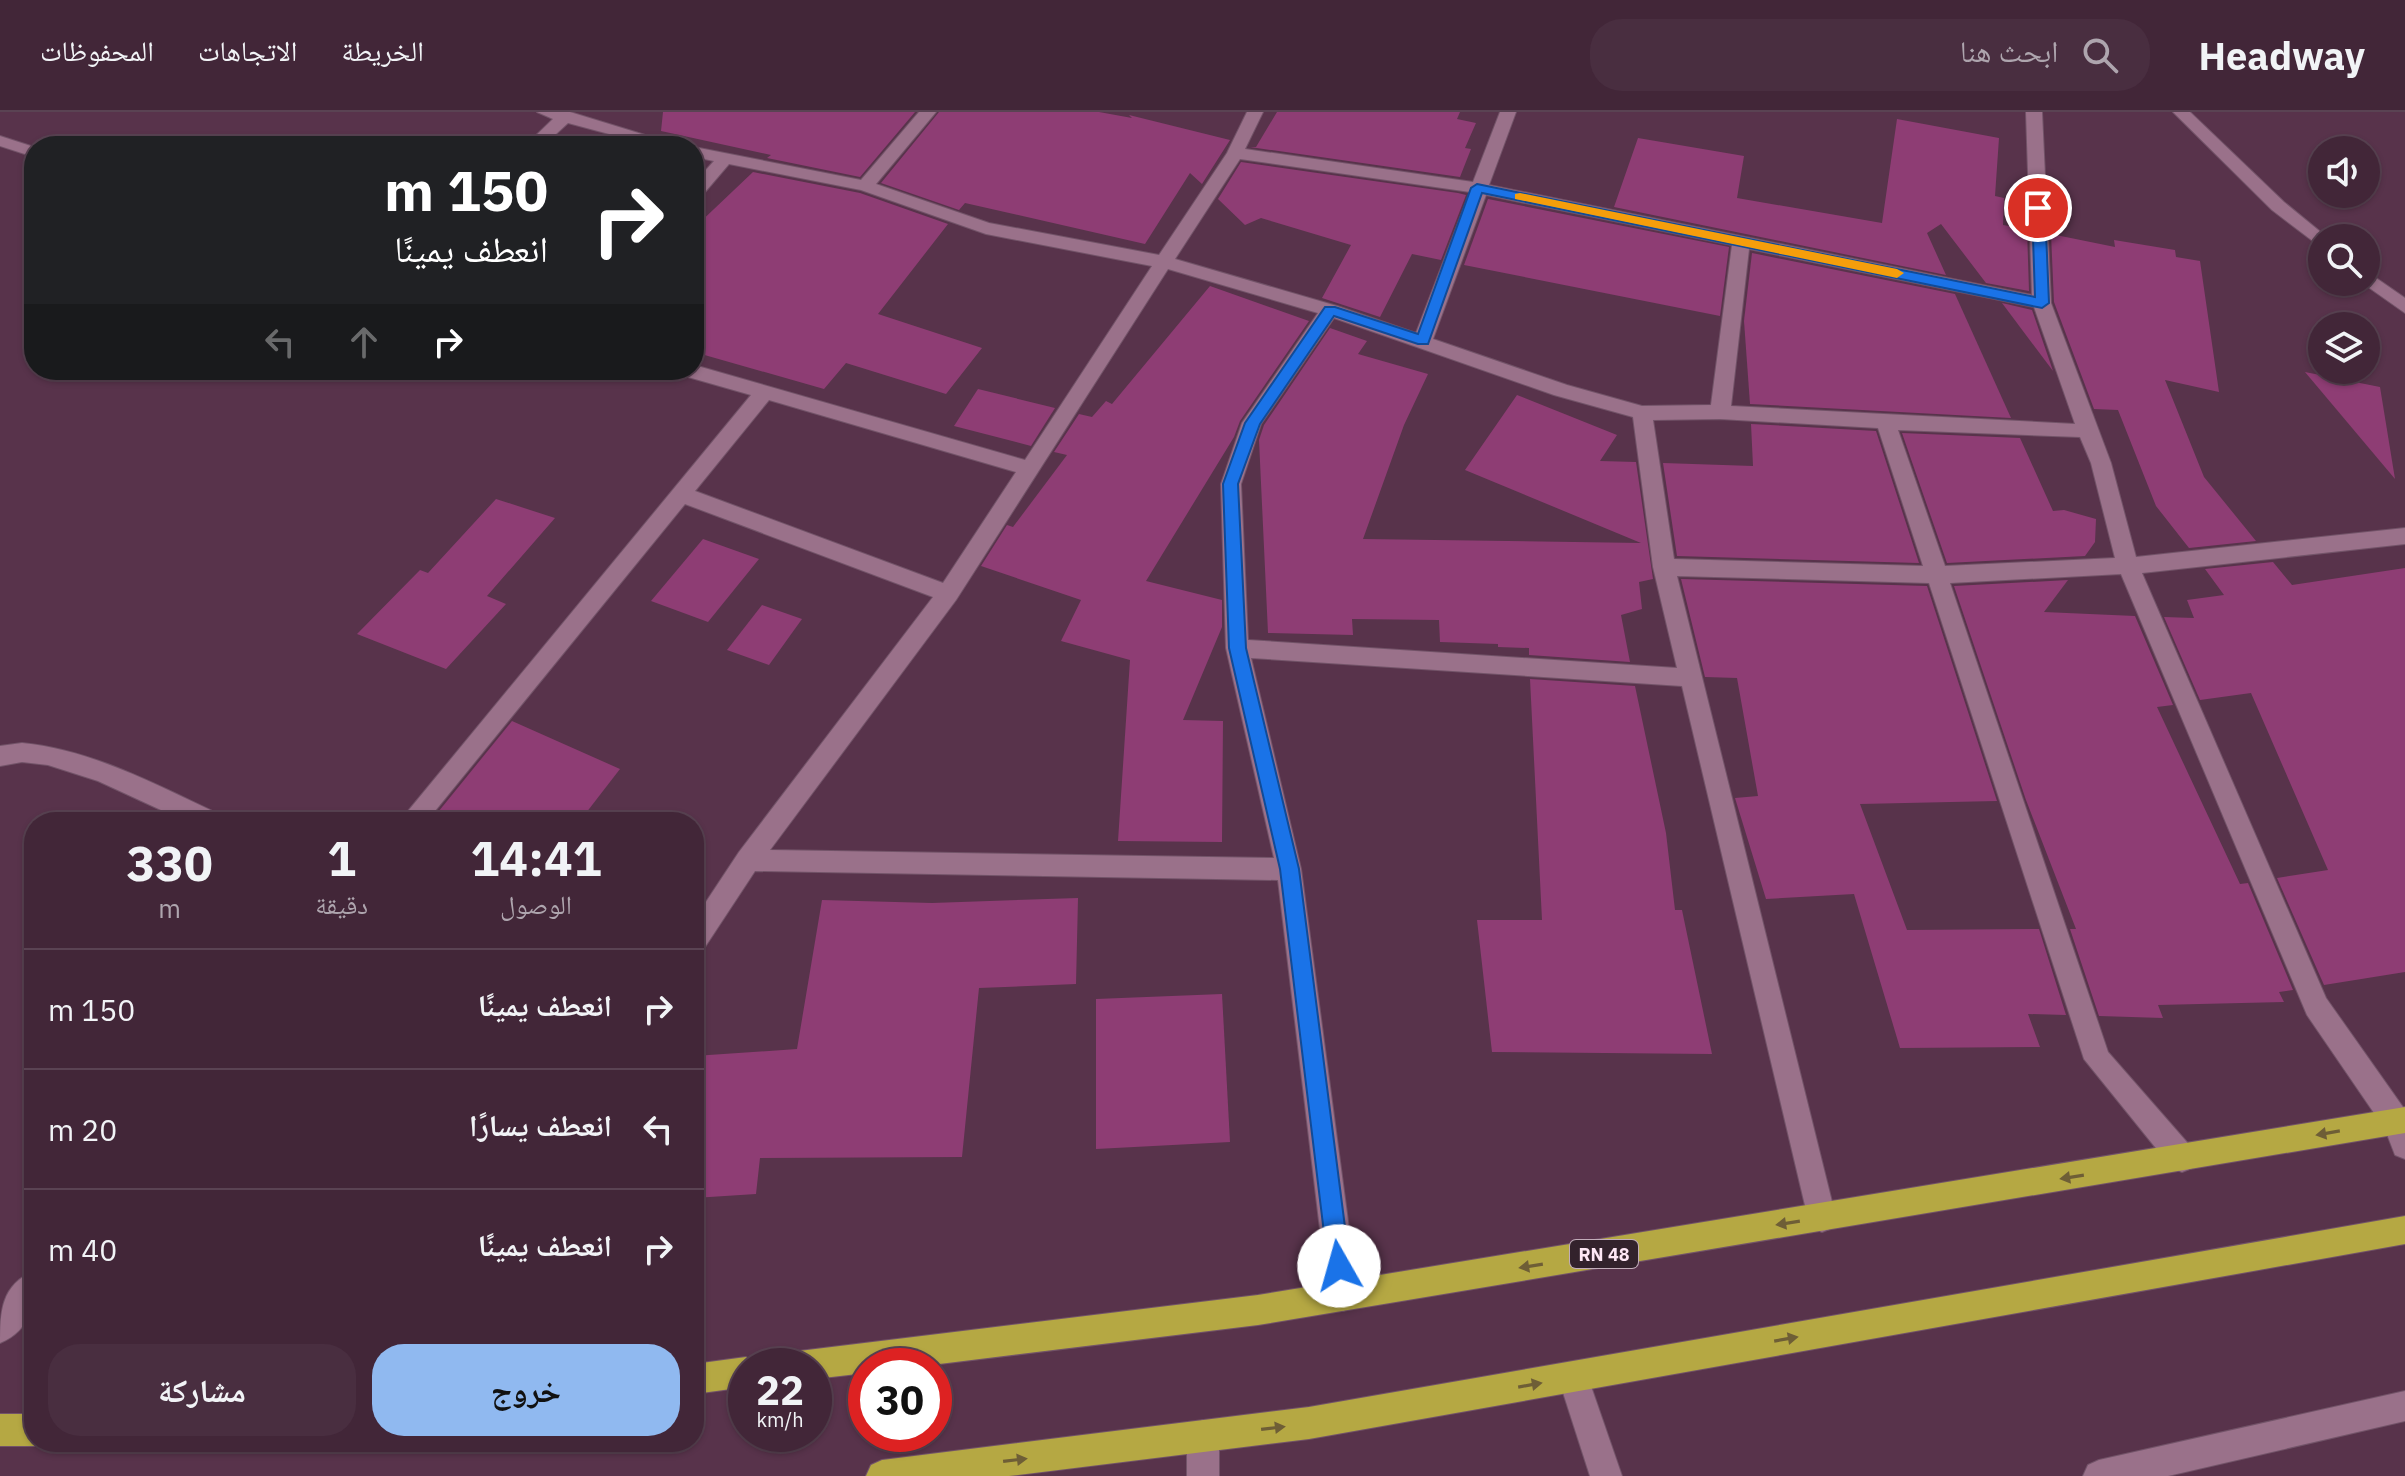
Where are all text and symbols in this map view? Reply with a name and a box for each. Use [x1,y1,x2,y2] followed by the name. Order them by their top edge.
[1590,19,2150,91] search box
[1960,31,2058,70] text: ابحث هنا
[2198,31,2365,80] text: Headway
[40,32,154,69] text: المحفوظات
[198,32,297,69] text: الاتجاهات
[341,32,424,69] text: الخريطة
[2078,33,2122,77] icon: search
[2308,136,2380,384] map controls
[2308,136,2380,208] button: sound
[384,154,548,226] text: 150 m
[576,168,680,272] icon: right
[2004,174,2072,242] pin
[2016,186,2060,230] icon: arrive
[2308,224,2380,296] button: search
[394,225,548,272] text: انعطف يمينًا
[2308,312,2380,384] button: layers
[258,320,302,364] icon: left
[342,320,386,364] icon: ahead
[426,320,470,364] icon: right
[327,827,356,889] text: 1
[471,827,602,889] text: 14:41
[126,832,213,894] text: 330
[315,887,368,921] text: دقيقة
[500,887,572,921] text: الوصول
[158,891,181,925] text: m
[478,985,612,1024] text: انعطف يمينًا
[636,987,680,1031] icon: right
[48,990,135,1029] text: 150 m
[469,1105,612,1144] text: انعطف يسارًا
[636,1107,680,1151] icon: left
[48,1110,117,1149] text: 20 m
[2315,1127,2340,1140] one-way arrow
[2059,1171,2084,1183] one-way arrow
[1775,1218,1800,1230] one-way arrow
[1297,1224,1381,1308] position arrow
[478,1225,612,1264] text: انعطف يمينًا
[636,1227,680,1271] icon: right
[48,1230,117,1269] text: 40 m
[1570,1240,1638,1268] road number: RN 48
[1518,1260,1543,1272] one-way arrow
[1773,1333,1798,1345] one-way arrow
[48,1344,356,1436] button: مشاركة
[372,1344,680,1436] button: خروج
[848,1348,952,1452] speed limit sign: 30
[756,1364,804,1416] text: 22
[1517,1378,1542,1390] one-way arrow
[756,1406,804,1433] text: km/h
[1261,1421,1286,1434] one-way arrow
[1003,1453,1028,1466] one-way arrow

